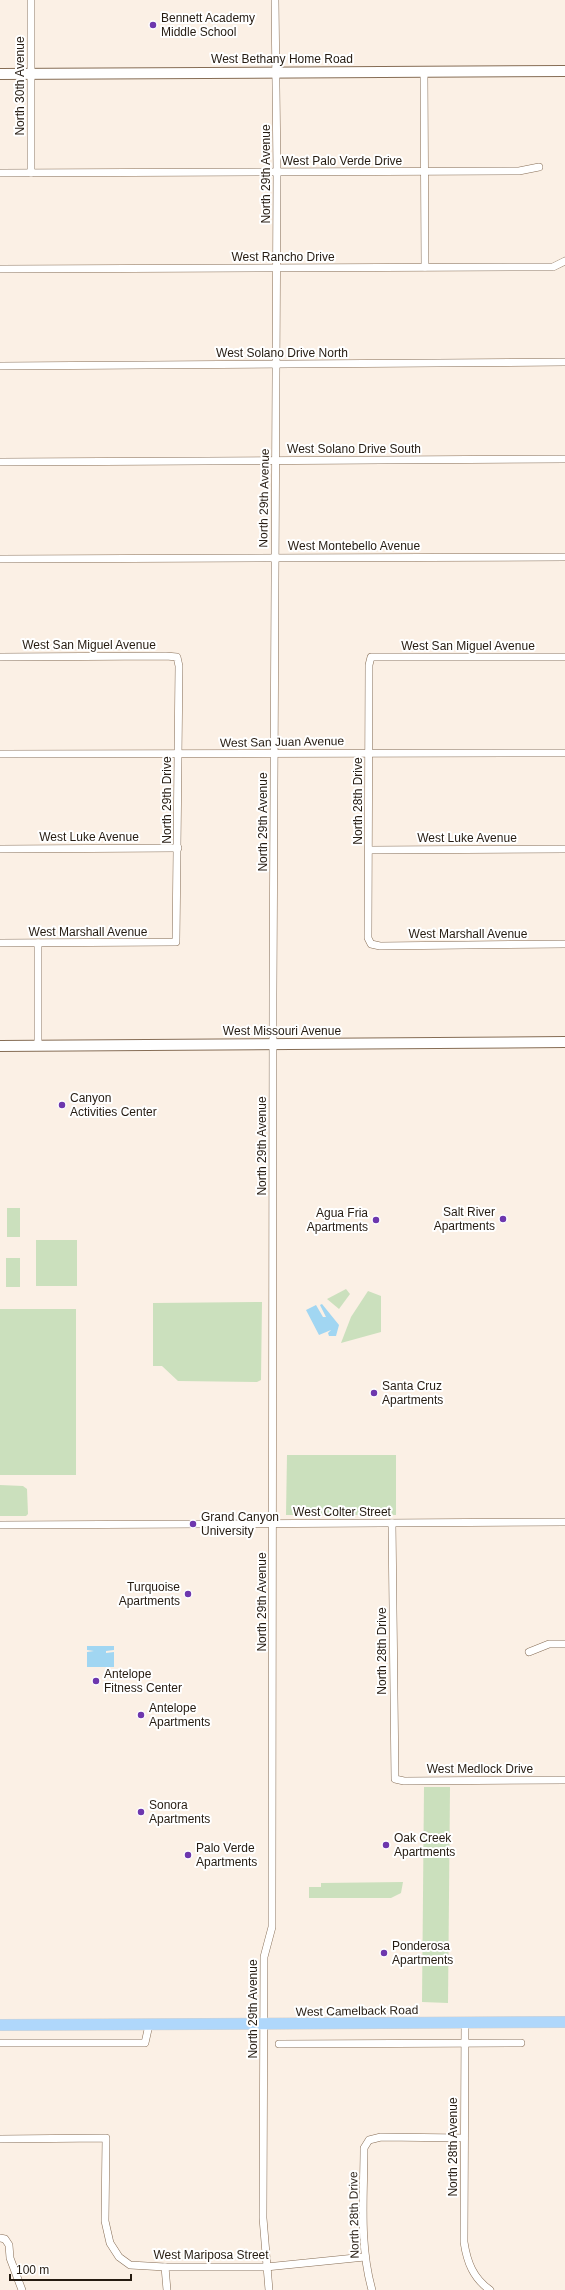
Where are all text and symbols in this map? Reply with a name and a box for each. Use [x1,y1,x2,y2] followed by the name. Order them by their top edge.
[161,11,255,39] place label: Bennett Academy Middle School
[148,20,158,30] marker: Bennett Academy Middle School
[13,36,27,136] street label: North 30th Avenue
[211,52,353,66] street label: West Bethany Home Road
[259,124,273,224] street label: North 29th Avenue
[282,154,403,168] street label: West Palo Verde Drive
[231,250,335,264] street label: West Rancho Drive
[216,346,348,360] street label: West Solano Drive North
[287,442,421,456] street label: West Solano Drive South
[256,448,272,548] street label: North 29th Avenue
[288,539,420,553] street label: West Montebello Avenue
[22,638,156,652] street label: West San Miguel Avenue
[401,639,535,653] street label: West San Miguel Avenue
[220,734,345,750] street label: West San Juan Avenue
[160,756,174,844] street label: North 29th Drive
[351,757,365,845] street label: North 28th Drive
[256,772,270,872] street label: North 29th Avenue
[39,830,139,844] street label: West Luke Avenue
[417,831,517,845] street label: West Luke Avenue
[29,925,148,939] street label: West Marshall Avenue
[409,927,528,941] street label: West Marshall Avenue
[223,1024,341,1038] street label: West Missouri Avenue
[70,1091,157,1119] place label: Canyon Activities Center
[255,1096,269,1196] street label: North 29th Avenue
[57,1100,67,1110] marker: Canyon Activities Center
[434,1205,495,1233] place label: Salt River Apartments
[307,1206,368,1234] place label: Agua Fria Apartments
[498,1214,508,1224] marker: Salt River Apartments
[371,1215,381,1225] marker: Agua Fria Apartments
[382,1379,443,1407] place label: Santa Cruz Apartments
[369,1388,379,1398] marker: Santa Cruz Apartments
[293,1505,392,1519] street label: West Colter Street
[201,1510,279,1538] place label: Grand Canyon University
[188,1519,198,1529] marker: Grand Canyon University
[255,1552,269,1652] street label: North 29th Avenue
[119,1580,180,1608] place label: Turquoise Apartments
[183,1589,193,1599] marker: Turquoise Apartments
[375,1607,389,1695] street label: North 28th Drive
[104,1667,182,1695] place label: Antelope Fitness Center
[91,1676,101,1686] marker: Antelope Fitness Center
[149,1701,210,1729] place label: Antelope Apartments
[136,1710,146,1720] marker: Antelope Apartments
[427,1762,534,1776] street label: West Medlock Drive
[149,1798,210,1826] place label: Sonora Apartments
[136,1807,146,1817] marker: Sonora Apartments
[394,1831,455,1859] place label: Oak Creek Apartments
[381,1840,391,1850] marker: Oak Creek Apartments
[196,1841,257,1869] place label: Palo Verde Apartments
[183,1850,193,1860] marker: Palo Verde Apartments
[392,1939,453,1967] place label: Ponderosa Apartments
[379,1948,389,1958] marker: Ponderosa Apartments
[246,1959,260,2059] street label: North 29th Avenue
[296,2003,418,2019] street label: West Camelback Road
[446,2097,460,2197] street label: North 28th Avenue
[346,2171,362,2259] street label: North 28th Drive
[153,2248,269,2262] street label: West Mariposa Street
[10,2256,131,2282] scale bar
[16,2263,49,2277] text: 100 m

